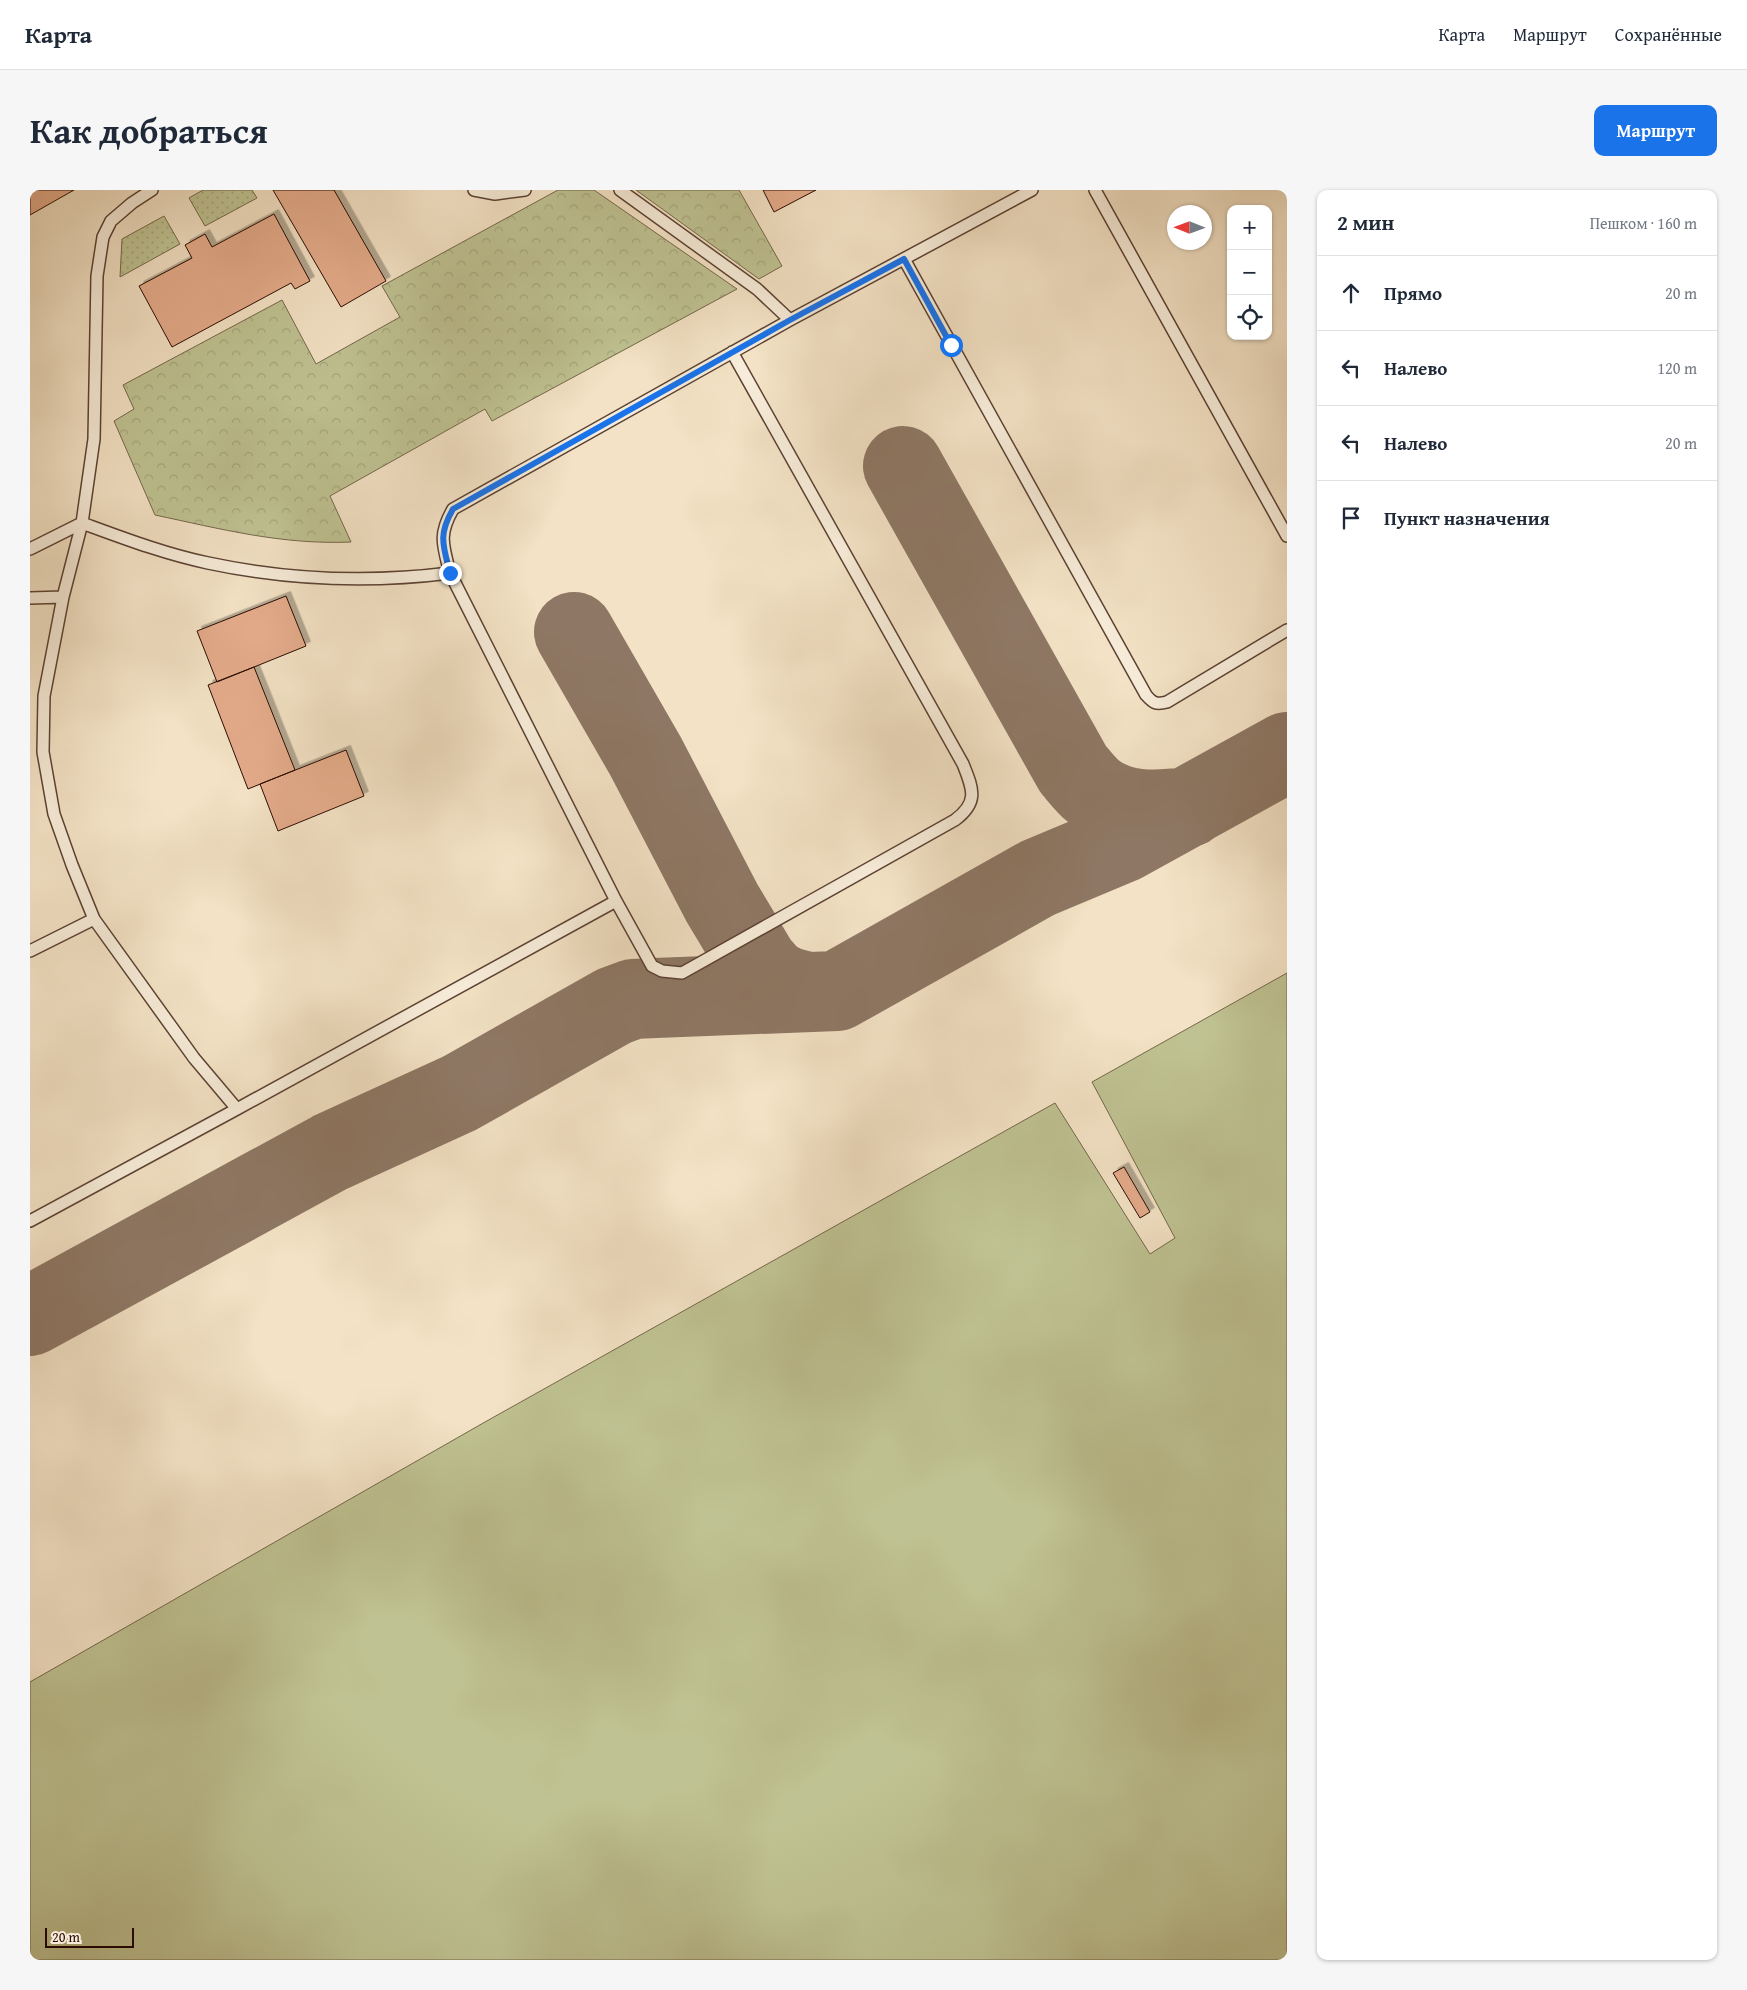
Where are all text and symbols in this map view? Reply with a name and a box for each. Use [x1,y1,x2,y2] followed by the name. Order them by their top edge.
[25,17,92,52] text: Карта
[1439,21,1485,48] text: Карта
[1513,21,1587,48] text: Маршрут
[1615,21,1722,48] text: Сохранённые
[30,105,268,156] text: Как добраться
[1594,105,1717,156] button: Маршрут
[1167,205,1212,250] north arrow
[1227,205,1272,340] map controls
[1227,205,1272,250] button: +
[1337,207,1394,238] text: 2 мин
[1590,211,1697,235] text: Пешком · 160 m
[1227,250,1272,295] button: −
[1337,279,1365,307] icon: ahead
[1384,279,1442,307] text: Прямо
[1665,281,1697,305] text: 20 m
[1227,295,1272,340] button: locate
[940,334,963,357] route start
[1337,354,1365,382] icon: left
[1384,354,1447,382] text: Налево
[1657,356,1697,380] text: 120 m
[1337,429,1365,457] icon: left
[1384,429,1447,457] text: Налево
[1665,431,1697,455] text: 20 m
[1337,504,1365,532] icon: arrive
[1384,504,1550,532] text: Пункт назначения
[439,562,462,585] route end
[45,1925,134,1948] scale bar
[52,1927,80,1947] text: 20 m

